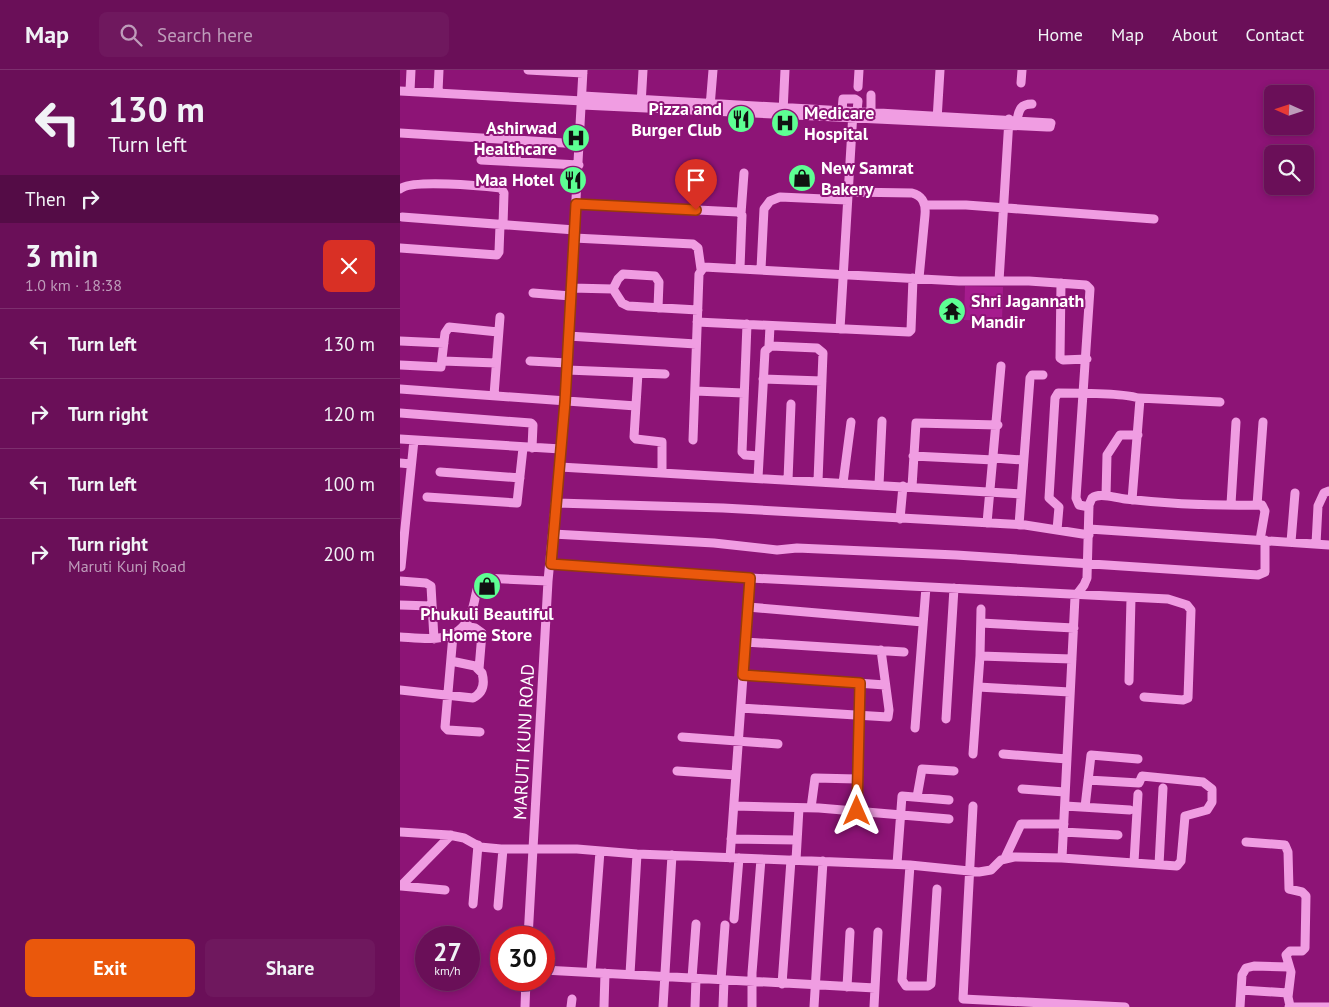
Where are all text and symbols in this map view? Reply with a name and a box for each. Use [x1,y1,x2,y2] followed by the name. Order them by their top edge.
[99,12,449,57] search box
[25,19,69,50] text: Map
[117,21,145,49] icon: search
[157,23,253,47] text: Search here
[1037,23,1083,46] text: Home
[1111,23,1144,46] text: Map
[1172,23,1218,46] text: About
[1246,23,1304,46] text: Contact
[1264,85,1314,135] north arrow
[1264,85,1314,195] map controls
[108,86,205,132] text: 130 m
[25,90,90,155] icon: left
[631,97,722,141] place label: Pizza and Burger Club
[804,101,874,145] place label: Medicare Hospital
[726,104,756,134] restaurant icon: Pizza and Burger Club
[770,108,800,138] hospital icon: Medicare Hospital
[474,116,557,160] place label: Ashirwad Healthcare
[561,123,591,153] hospital icon: Ashirwad Healthcare
[108,130,187,158] text: Turn left
[1264,145,1314,195] button: search
[821,156,914,200] place label: New Samrat Bakery
[675,159,717,210] pin
[787,163,817,193] shop icon: New Samrat Bakery
[558,165,588,195] restaurant icon: Maa Hotel
[682,166,710,194] icon: arrive
[475,168,555,191] place label: Maa Hotel
[76,185,104,213] icon: right
[25,187,66,211] text: Then
[25,236,98,275] text: 3 min
[323,240,375,292] button: close
[25,275,122,295] text: 1.0 km · 18:38
[971,289,1084,333] place label: Shri Jagannath Mandir
[937,296,967,326] temple icon: Shri Jagannath Mandir
[25,330,53,358] icon: left
[68,332,137,356] text: Turn left
[323,332,375,356] text: 130 m
[25,400,53,428] icon: right
[68,402,148,426] text: Turn right
[323,402,375,426] text: 120 m
[25,470,53,498] icon: left
[68,472,137,496] text: Turn left
[323,472,375,496] text: 100 m
[68,532,148,556] text: Turn right
[25,540,53,568] icon: right
[323,542,375,566] text: 200 m
[68,556,186,576] text: Maruti Kunj Road
[472,571,502,601] shop icon: Phukuli Beautiful Home Store
[420,602,554,646] place label: Phukuli Beautiful Home Store
[508,663,539,821] street label: MARUTI KUNJ ROAD
[830,784,882,836] position arrow
[490,926,555,991] speed limit sign: 30
[433,936,462,968] text: 27
[25,939,195,997] button: Exit
[205,939,375,997] button: Share
[434,963,461,978] text: km/h

